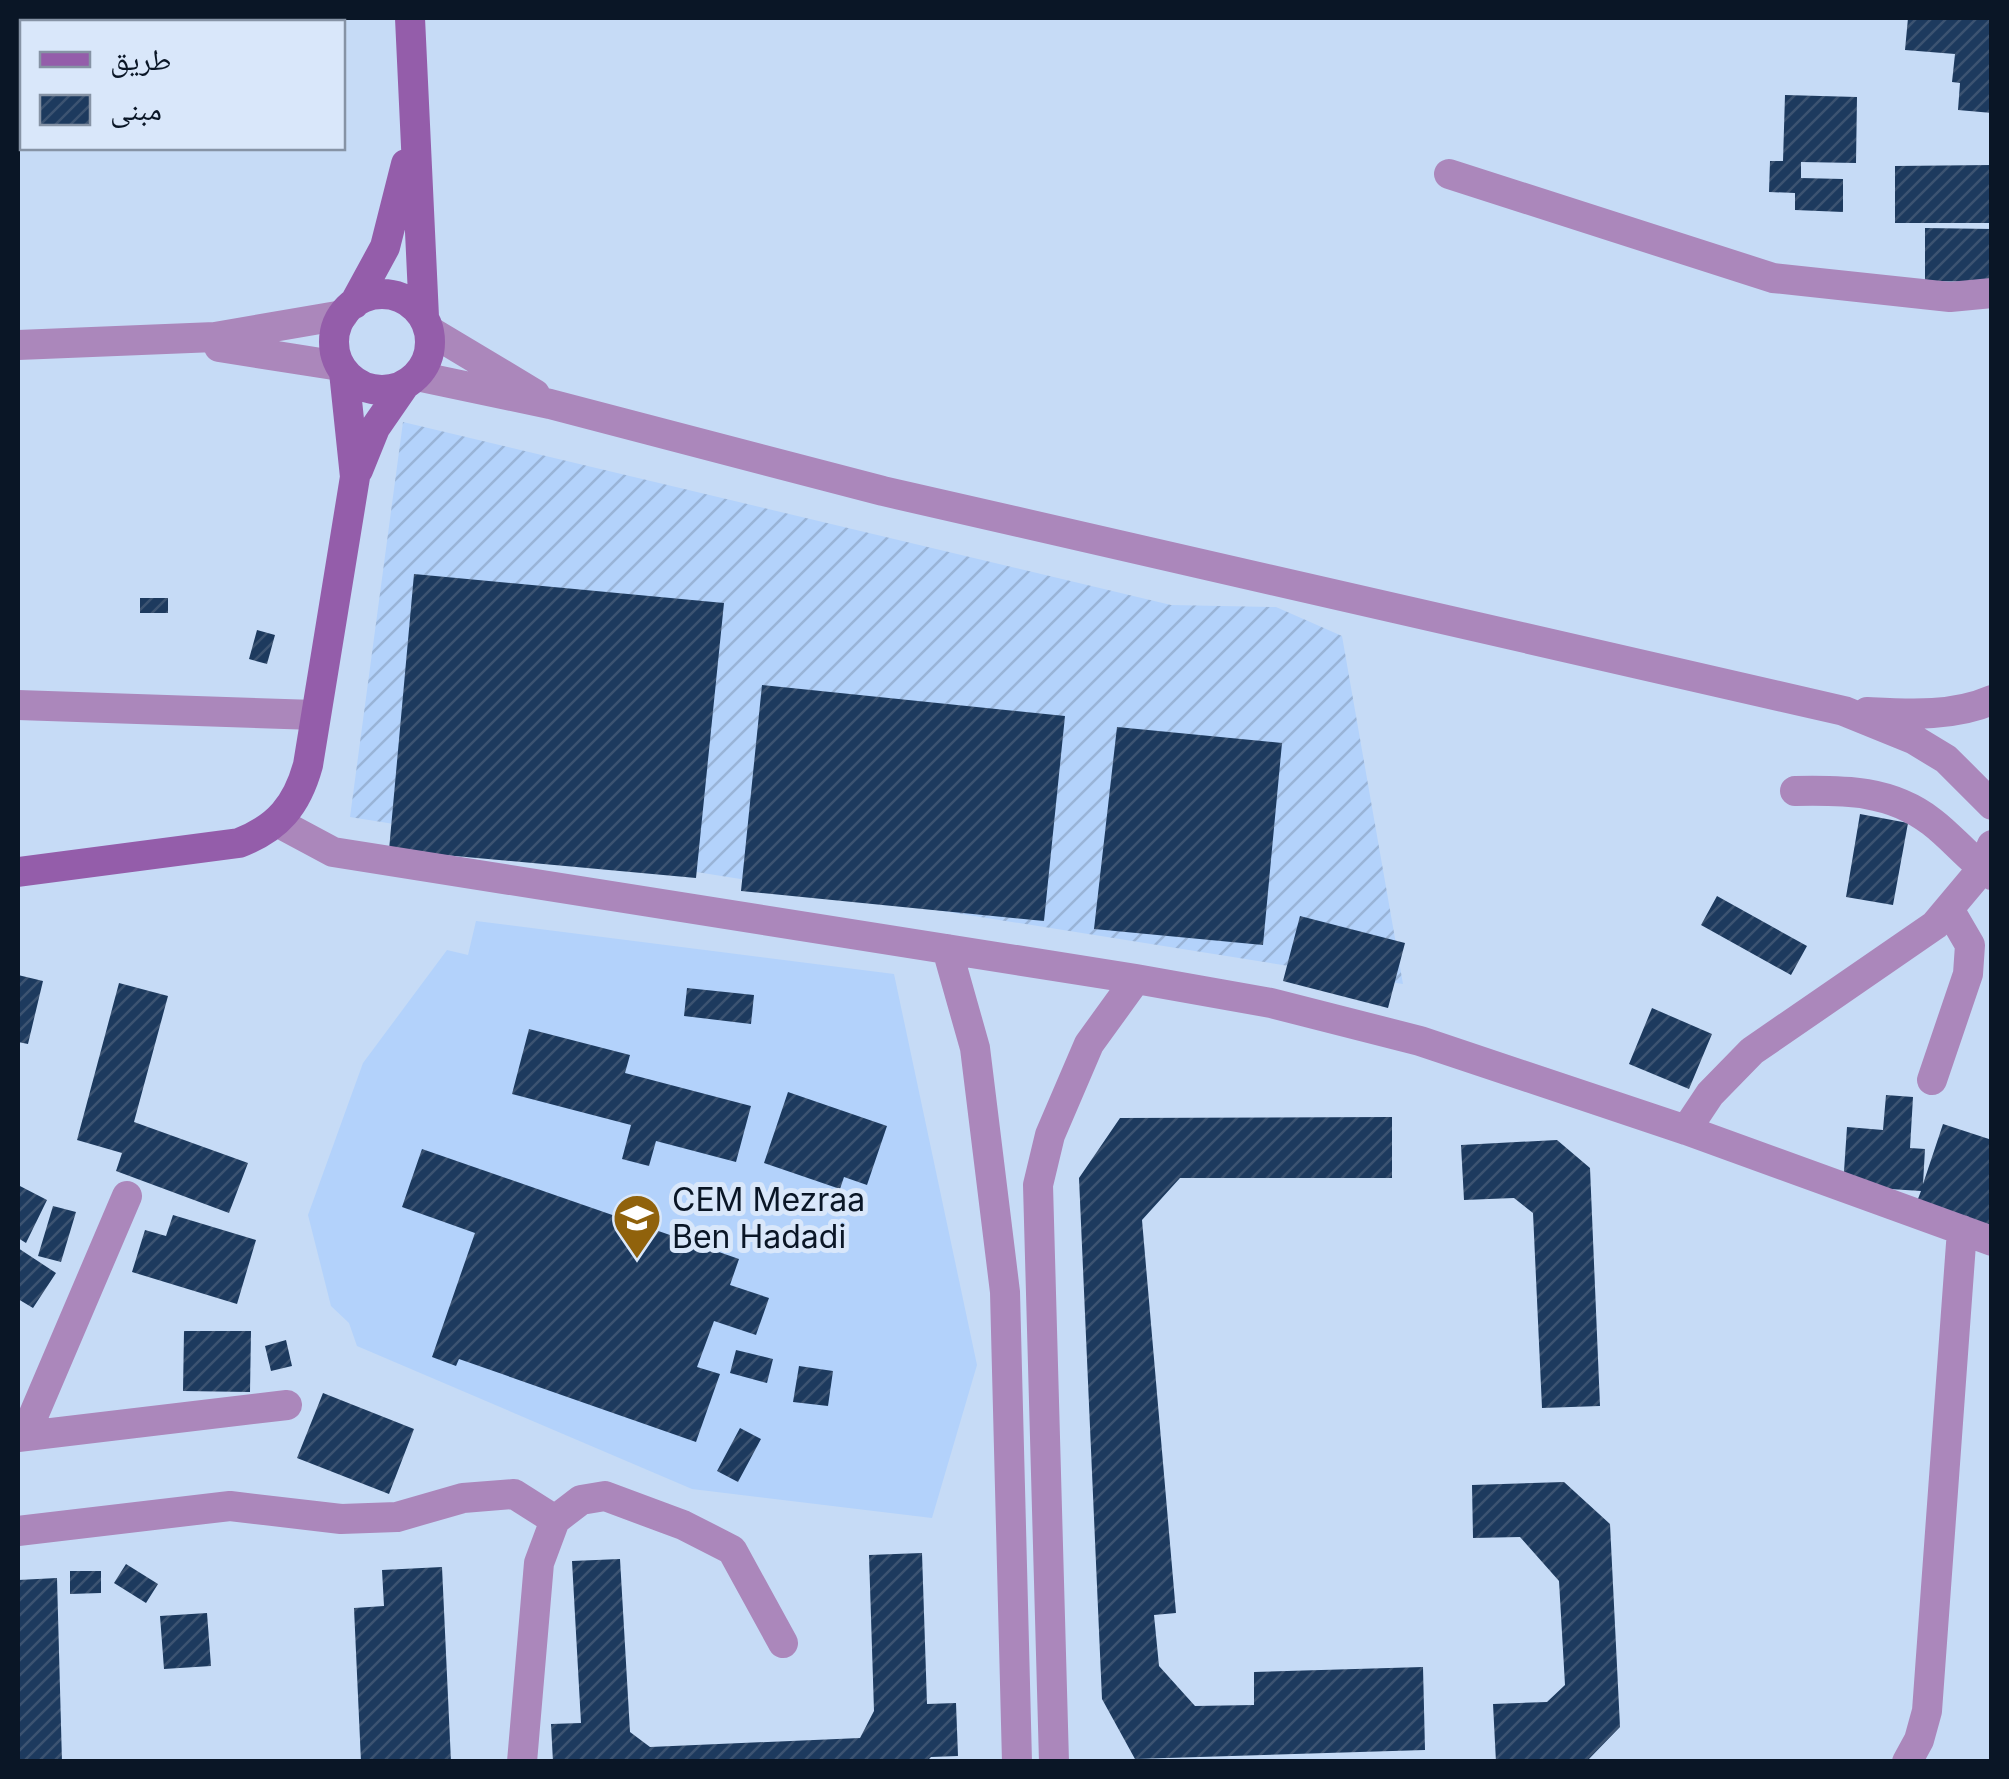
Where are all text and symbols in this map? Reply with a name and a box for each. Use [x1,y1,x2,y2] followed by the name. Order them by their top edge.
[20,20,345,150] legend
[110,41,171,78] text: طريق
[110,91,162,128] text: مبنى
[672,1180,865,1256] place label: CEM Mezraa Ben Hadadi
[611,1192,663,1260] school or university icon: CEM Mezraa Ben Hadadi

